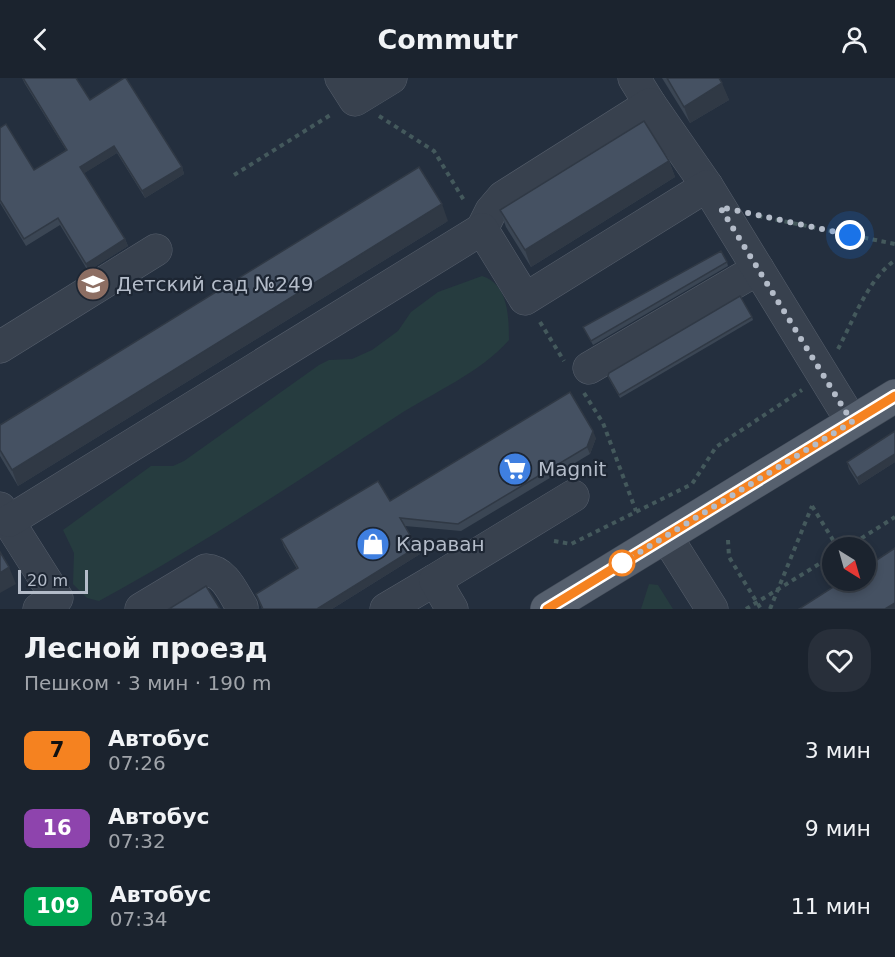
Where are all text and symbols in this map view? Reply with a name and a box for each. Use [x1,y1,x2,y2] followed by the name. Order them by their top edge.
[24,23,57,56] icon: back
[838,23,871,56] icon: person
[377,24,518,55] text: Commutr
[835,220,865,250] your location
[75,266,111,302] school or university icon: Детский сад №249
[116,272,313,296] place label: Детский сад №249
[497,451,533,487] supermarket icon: Magnit
[538,457,606,481] place label: Magnit
[355,526,391,562] shop icon: Караван
[396,532,485,556] place label: Караван
[822,537,876,591] north arrow
[822,537,876,591] map controls
[609,550,635,576] unlabelled marker
[18,567,88,594] scale bar
[27,571,68,590] text: 20 m
[808,629,871,692] button: heart
[24,632,267,665] text: Лесной проезд
[24,671,271,695] text: Пешком · 3 мин · 190 m
[108,726,210,751] text: Автобус
[50,738,64,762] text: 7
[805,738,871,763] text: 3 мин
[108,751,166,775] text: 07:26
[108,804,210,829] text: Автобус
[42,816,72,840] text: 16
[805,816,871,841] text: 9 мин
[108,829,166,853] text: 07:32
[110,882,211,907] text: Автобус
[36,894,80,918] text: 109
[791,894,871,919] text: 11 мин
[110,907,167,931] text: 07:34

